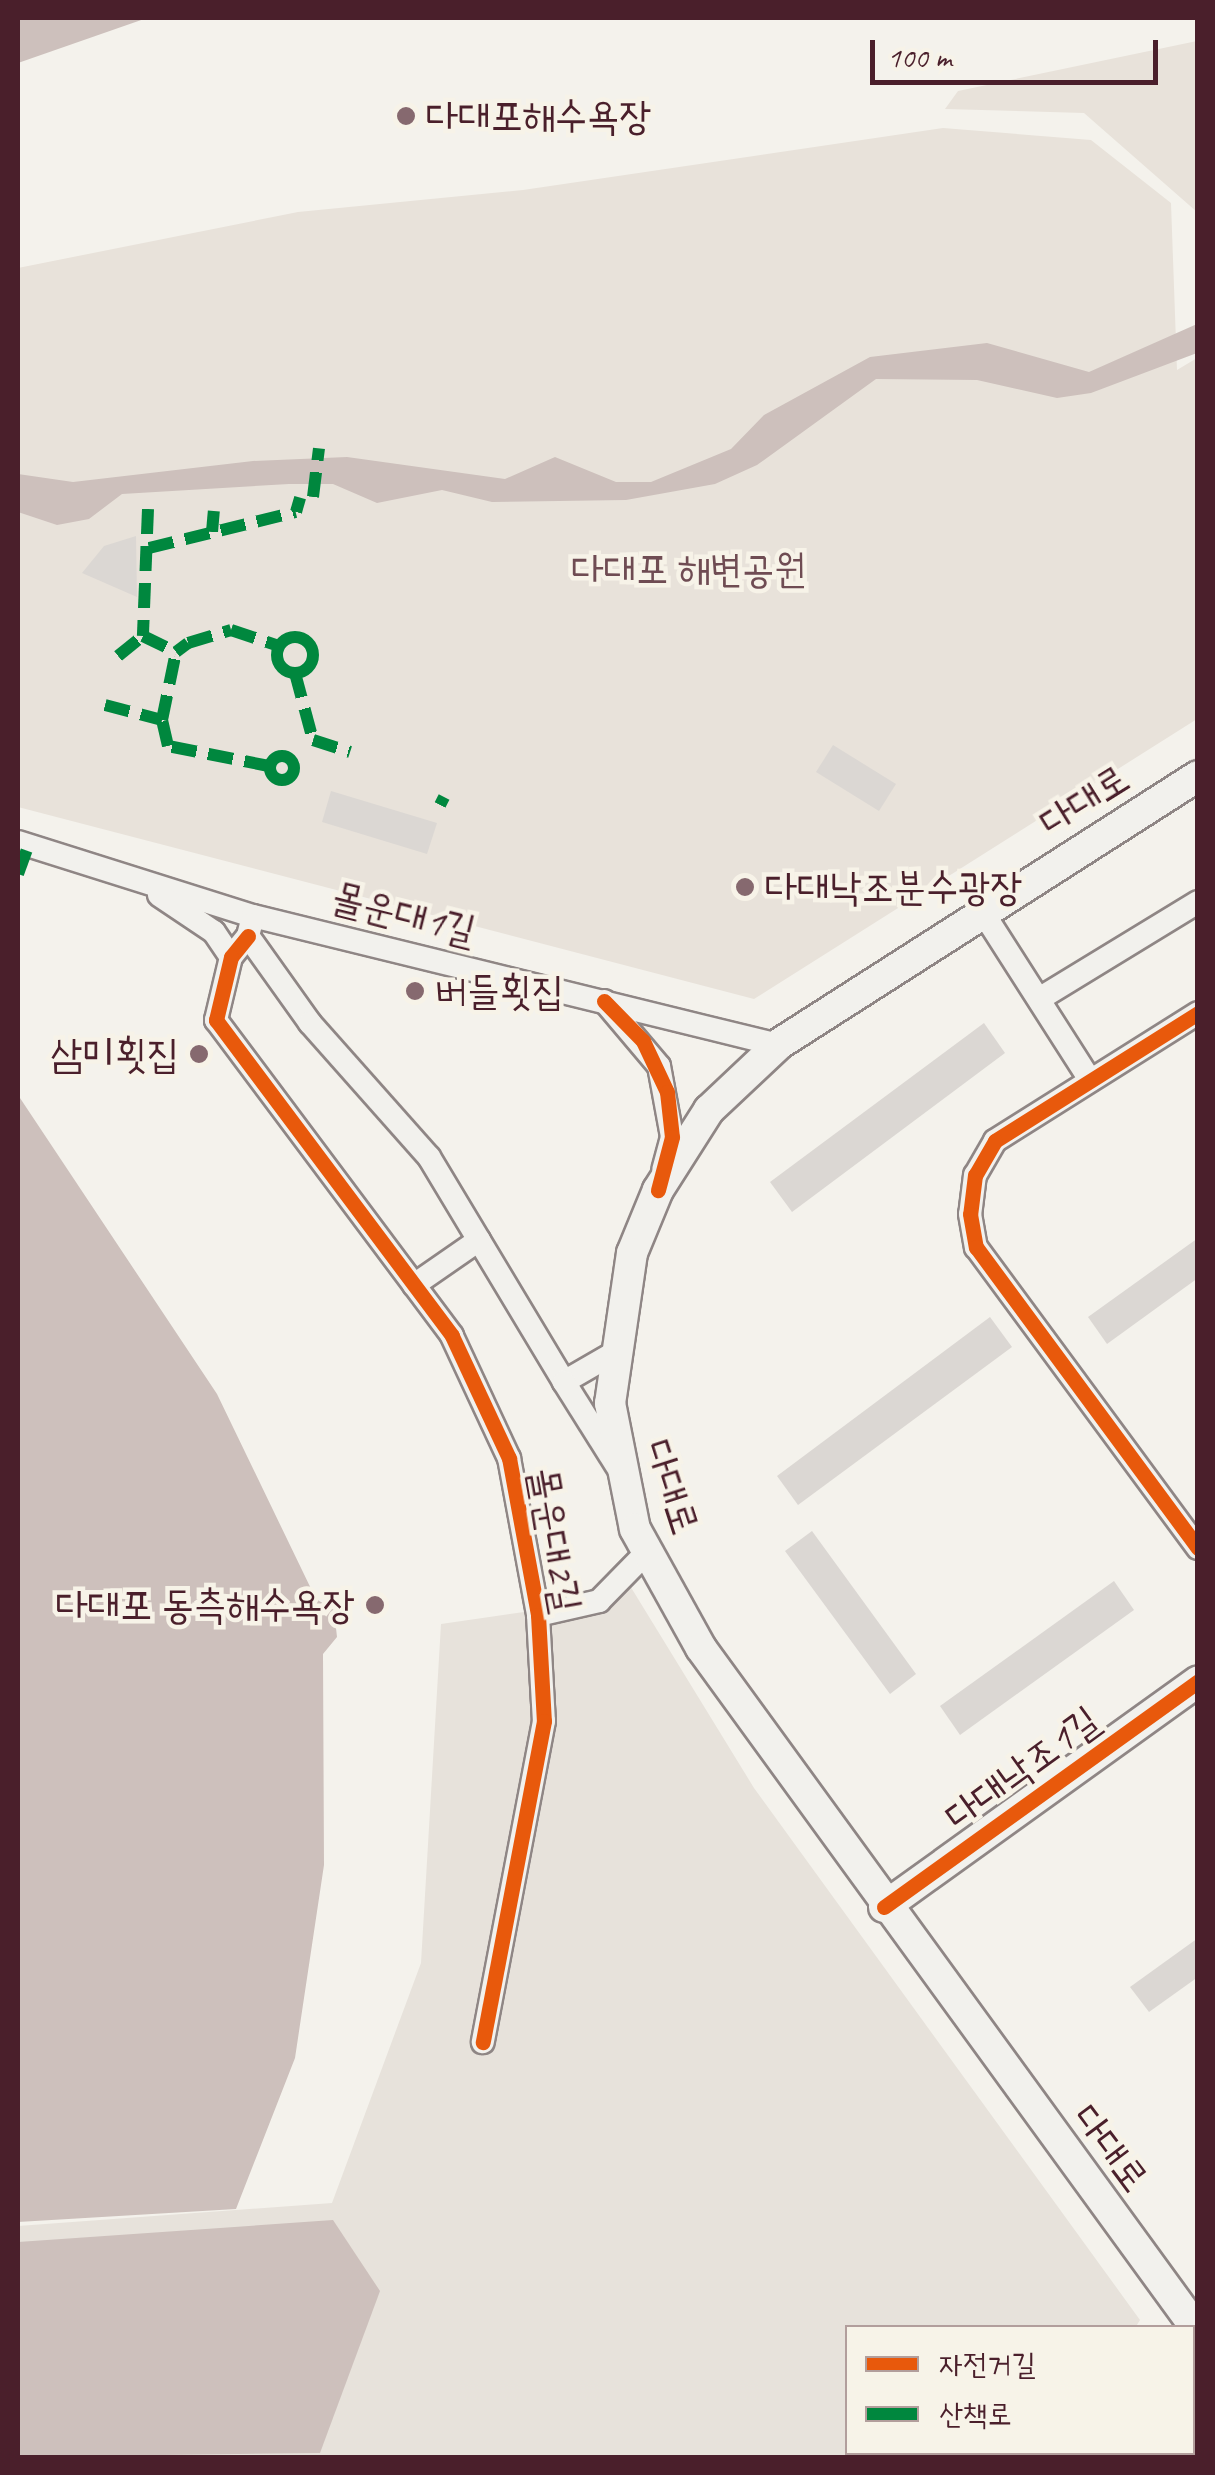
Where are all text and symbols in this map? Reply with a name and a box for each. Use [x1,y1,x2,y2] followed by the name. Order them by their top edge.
[875,20,1162,82] scale bar
[887,38,952,76] text: 100 m
[426,92,651,140] place label: 다대포해수욕장
[395,105,417,127] marker: 다대포해수욕장
[572,545,806,593] park label: 다대포 해변공원
[1030,754,1138,846] street label: 다대로
[765,863,1022,911] place label: 다대낙조분수광장
[327,873,481,955] street label: 몰운대1길
[734,876,756,898] marker: 다대낙조분수광장
[435,967,564,1015] place label: 버들횟집
[404,980,426,1002] marker: 버들횟집
[50,1030,179,1078] place label: 삼미횟집
[188,1043,210,1065] marker: 삼미횟집
[634,1434,710,1540] street label: 다대로
[519,1464,591,1616] street label: 몰운대2길
[56,1581,355,1629] place label: 다대포 동측해수욕장
[364,1594,386,1616] marker: 다대포 동측해수욕장
[936,1696,1108,1840] street label: 다대낙조1길
[1063,2095,1159,2201] street label: 다대로
[845,2325,1195,2455] legend
[939,2345,1036,2383] text: 자전거길
[939,2395,1011,2433] text: 산책로

